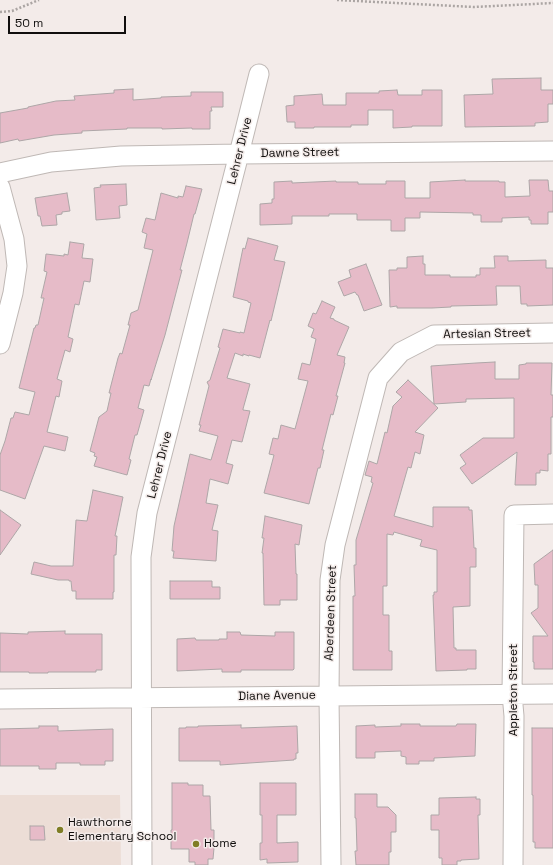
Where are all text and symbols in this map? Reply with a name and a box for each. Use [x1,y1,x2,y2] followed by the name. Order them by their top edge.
[10,8,128,34] scale bar
[15,15,43,31] text: 50 m
[225,116,255,186] street label: Lehrer Drive
[261,145,339,161] street label: Dawne Street
[443,326,531,342] street label: Artesian Street
[145,430,175,500] street label: Lehrer Drive
[322,565,340,661] street label: Aberdeen Street
[507,644,521,736] street label: Appleton Street
[238,688,316,704] street label: Diane Avenue
[68,816,176,844] place label: Hawthorne Elementary School
[55,825,65,835] marker: Hawthorne Elementary School
[204,837,237,851] place label: Home
[191,839,201,849] marker: Home

